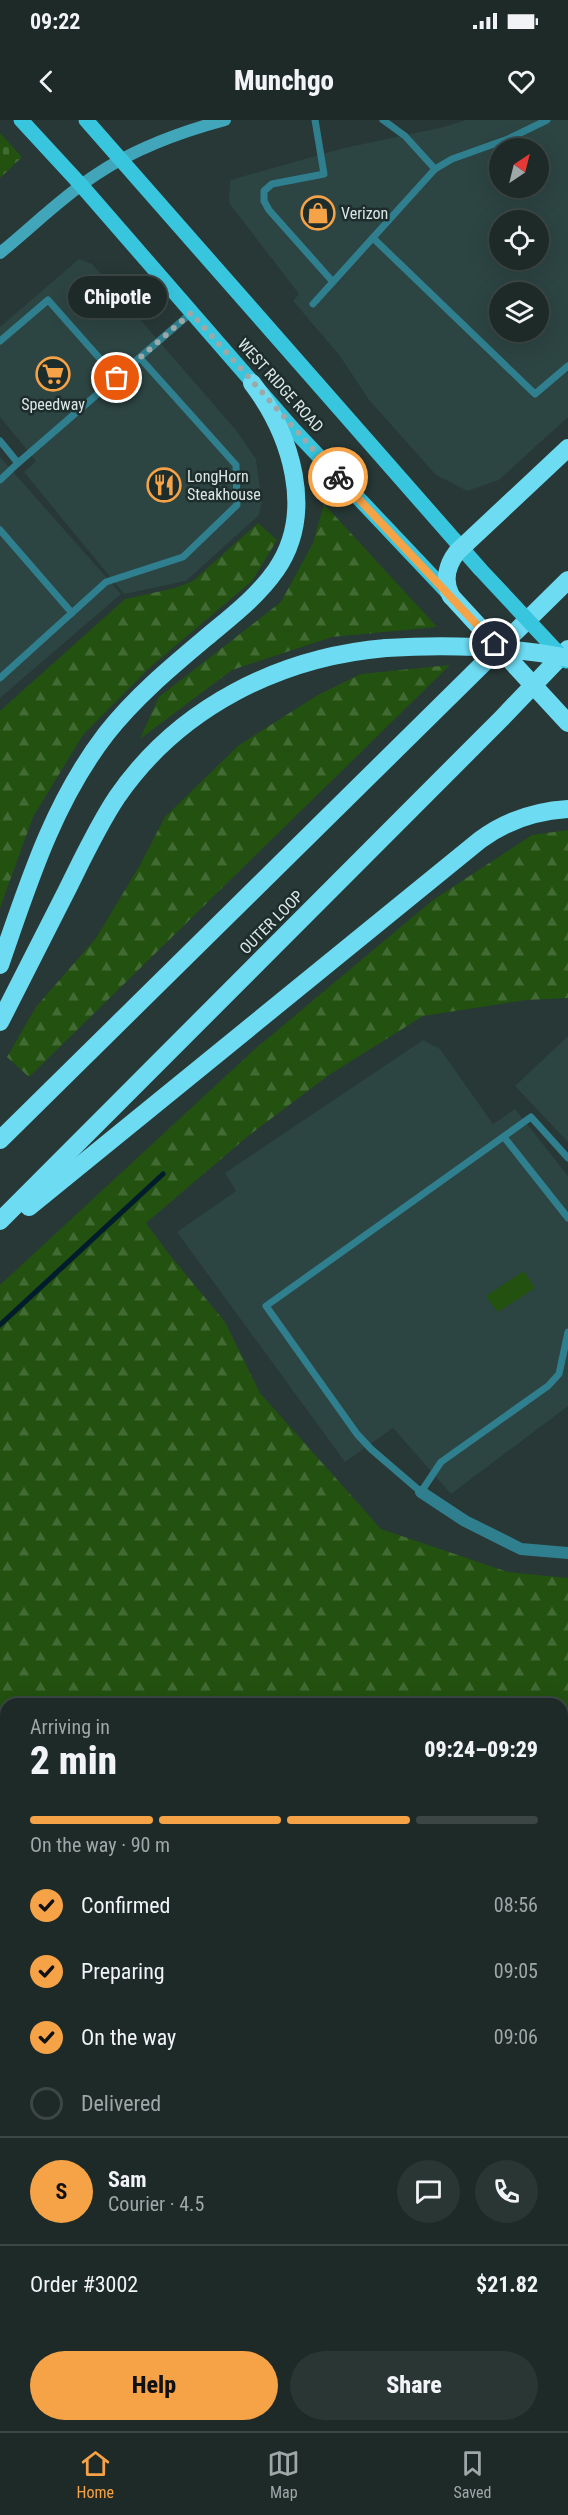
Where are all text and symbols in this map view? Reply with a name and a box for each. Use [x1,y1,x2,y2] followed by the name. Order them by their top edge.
[30,9,81,34] text: 09:22
[30,65,63,98] icon: back
[234,65,334,97] text: Munchgo
[505,65,538,98] icon: heart
[489,138,549,198] north arrow
[489,138,549,342] map controls
[300,195,336,231] shop icon: Verizon
[341,204,388,223] place label: Verizon
[489,210,549,270] button: locate
[68,276,166,318] callout: Chipotle
[489,282,549,342] button: layers
[84,285,151,309] text: Chipotle
[234,335,328,436] street label: WEST RIDGE ROAD
[91,352,142,403] pin
[35,356,71,392] supermarket icon: Speedway
[100,361,133,394] icon: bag
[21,395,85,414] place label: Speedway
[308,447,368,507] courier
[322,461,355,494] icon: bike
[146,467,182,503] restaurant icon: LongHorn Steakhouse
[187,467,261,504] place label: LongHorn Steakhouse
[469,618,520,669] pin
[478,627,511,660] icon: home
[236,886,307,958] street label: OUTER LOOP
[30,1715,110,1739] text: Arriving in
[424,1737,538,1762] text: 09:24–09:29
[30,1738,117,1784] text: 2 min
[30,1833,170,1857] text: On the way · 90 m
[30,1889,63,1922] icon: check
[81,1893,170,1918] text: Confirmed
[494,1893,538,1917] text: 08:56
[30,1955,63,1988] icon: check
[81,1959,165,1984] text: Preparing
[494,1959,538,1983] text: 09:05
[30,2021,63,2054] icon: check
[81,2025,176,2050] text: On the way
[494,2025,538,2049] text: 09:06
[81,2091,161,2116] text: Delivered
[397,2160,460,2223] button: chat
[475,2160,538,2223] button: phone
[108,2167,147,2192] text: Sam
[56,2179,67,2204] text: S
[108,2192,204,2216] text: Courier · 4.5
[30,2272,138,2297] text: Order #3002
[476,2272,538,2297] text: $21.82
[30,2351,278,2420] button: Help
[290,2351,538,2420] button: Share
[77,2447,114,2502] tab: Home
[267,2447,300,2502] tab: Map
[453,2447,491,2502] tab: Saved

